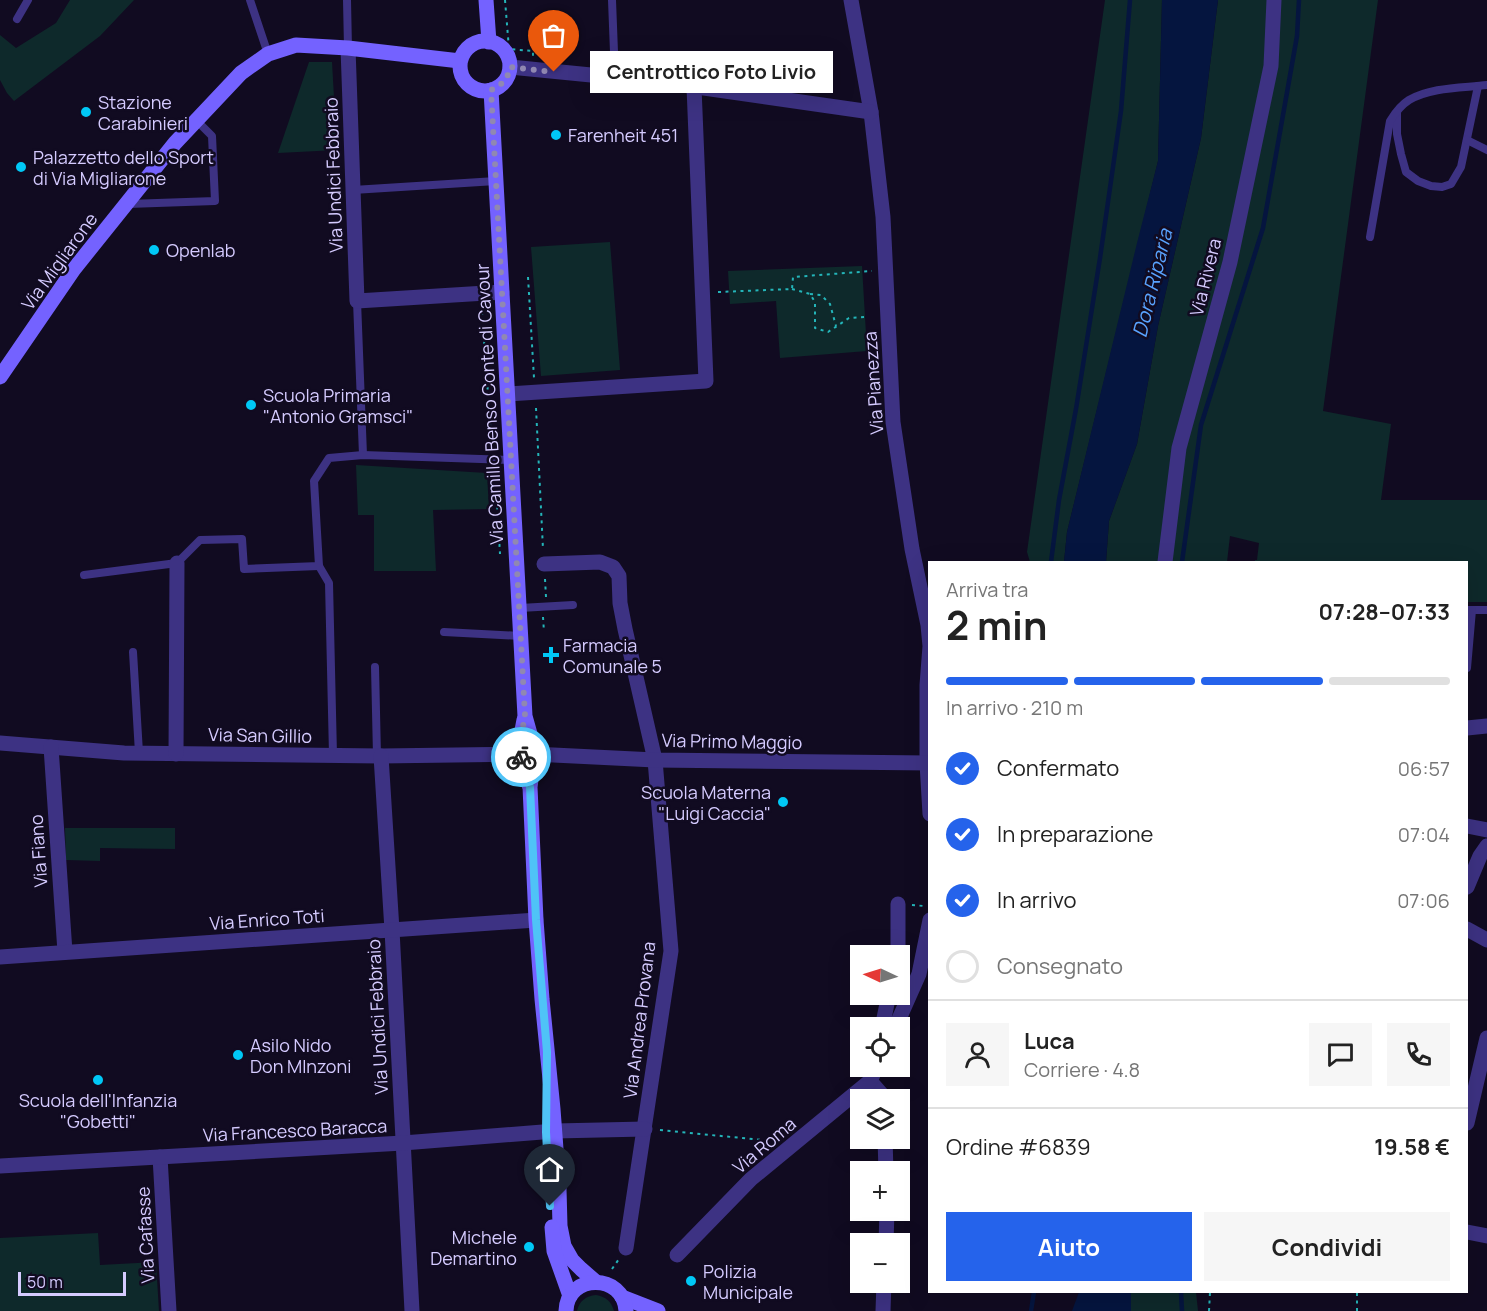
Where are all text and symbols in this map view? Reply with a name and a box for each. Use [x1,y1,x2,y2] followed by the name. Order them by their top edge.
[528,10,579,72] pin
[537,19,570,52] icon: bag
[590,51,833,93] callout: Centrottico Foto Livio
[607,58,816,85] text: Centrottico Foto Livio
[98,90,188,135] place label: Stazione Carabinieri
[318,97,348,253] street label: Via Undici Febbraio
[79,105,93,119] marker: Stazione Carabinieri
[568,123,678,147] place label: Farenheit 451
[549,128,563,142] marker: Farenheit 451
[33,145,214,190] place label: Palazzetto dello Sport di Via Migliarone
[14,160,28,174] marker: Palazzetto dello Sport di Via Migliarone
[16,208,102,314] street label: Via Migliarone
[1126,225,1179,340] water label: Dora Riparia
[1184,236,1226,318] street label: Via Rivera
[166,238,235,262] place label: Openlab
[147,243,161,257] marker: Openlab
[470,262,508,545] street label: Via Camillo Benso Conte di Cavour
[857,331,889,435] street label: Via Pianezza
[263,383,413,428] place label: Scuola Primaria "Antonio Gramsci"
[244,398,258,412] marker: Scuola Primaria "Antonio Gramsci"
[946,576,1028,603] text: Arriva tra
[1318,597,1450,627] text: 07:28–07:33
[946,598,1047,652] text: 2 min
[563,633,662,678] place label: Farmacia Comunale 5
[544,648,558,662] marker: Farmacia Comunale 5
[946,694,1083,721] text: In arrivo · 210 m
[208,722,312,748] street label: Via San Gillio
[491,727,551,787] courier
[661,728,803,754] street label: Via Primo Maggio
[505,741,538,774] icon: bike
[946,752,979,785] icon: check
[997,753,1119,783] text: Confermato
[1398,755,1450,782] text: 06:57
[641,780,771,825] place label: Scuola Materna "Luigi Caccia"
[776,795,790,809] marker: Scuola Materna "Luigi Caccia"
[23,814,53,888] street label: Via Fiano
[946,818,979,851] icon: check
[997,819,1153,849] text: In preparazione
[1398,821,1450,848] text: 07:04
[946,884,979,917] icon: check
[997,885,1077,915] text: In arrivo
[1397,887,1450,914] text: 07:06
[209,903,325,935] street label: Via Enrico Toti
[361,939,393,1095] street label: Via Undici Febbraio
[617,940,661,1100] street label: Via Andrea Provana
[850,945,910,1005] north arrow
[850,945,910,1293] map controls
[997,951,1123,981] text: Consegnato
[850,1017,910,1077] button: locate
[946,1023,1009,1086] button: person
[1309,1023,1372,1086] button: chat
[1387,1023,1450,1086] button: phone
[1024,1026,1075,1056] text: Luca
[250,1033,351,1078] place label: Asilo Nido Don MInzoni
[231,1048,245,1062] marker: Asilo Nido Don MInzoni
[1024,1056,1140,1083] text: Corriere · 4.8
[91,1073,105,1087] marker: Scuola dell'Infanzia "Gobetti"
[19,1088,177,1133] place label: Scuola dell'Infanzia "Gobetti"
[850,1089,910,1149] button: layers
[727,1112,801,1178] street label: Via Roma
[202,1113,388,1147] street label: Via Francesco Baracca
[946,1132,1091,1162] text: Ordine #6839
[1374,1132,1450,1162] text: 19.58 €
[524,1144,575,1206] pin
[533,1153,566,1186] icon: home
[850,1161,910,1221] button: +
[130,1186,160,1284] street label: Via Cafasse
[946,1212,1192,1281] button: Aiuto
[1204,1212,1450,1281] button: Condividi
[430,1225,517,1270] place label: Michele Demartino
[850,1233,910,1293] button: −
[522,1240,536,1254] marker: Michele Demartino
[703,1259,793,1304] place label: Polizia Municipale
[18,1269,126,1296] scale bar
[27,1271,63,1293] text: 50 m
[684,1274,698,1288] marker: Polizia Municipale

